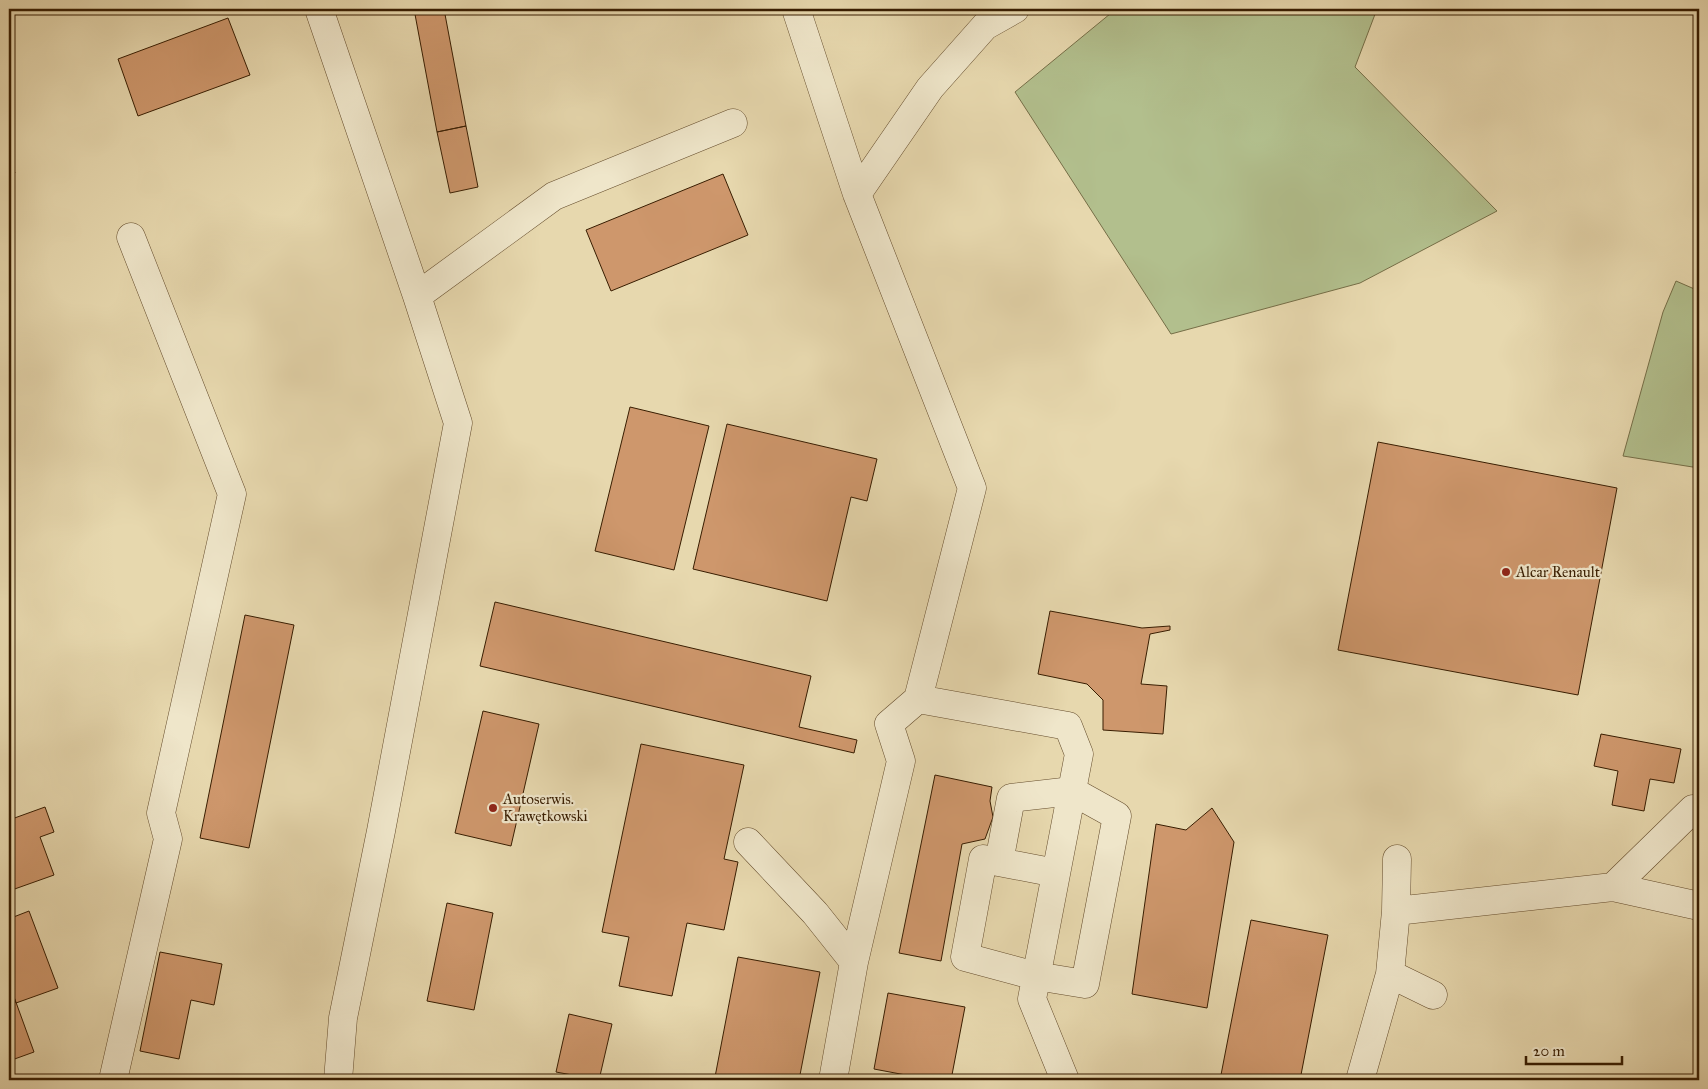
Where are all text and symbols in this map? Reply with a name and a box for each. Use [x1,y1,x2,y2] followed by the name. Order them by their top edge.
[1515,563,1601,581] place label: Alcar Renault
[1500,566,1512,578] marker: Alcar Renault
[502,790,588,825] place label: Autoserwis. Krawętkowski
[487,802,499,814] marker: Autoserwis. Krawętkowski
[1526,1034,1622,1066] scale bar
[1533,1042,1565,1060] text: 20 m

